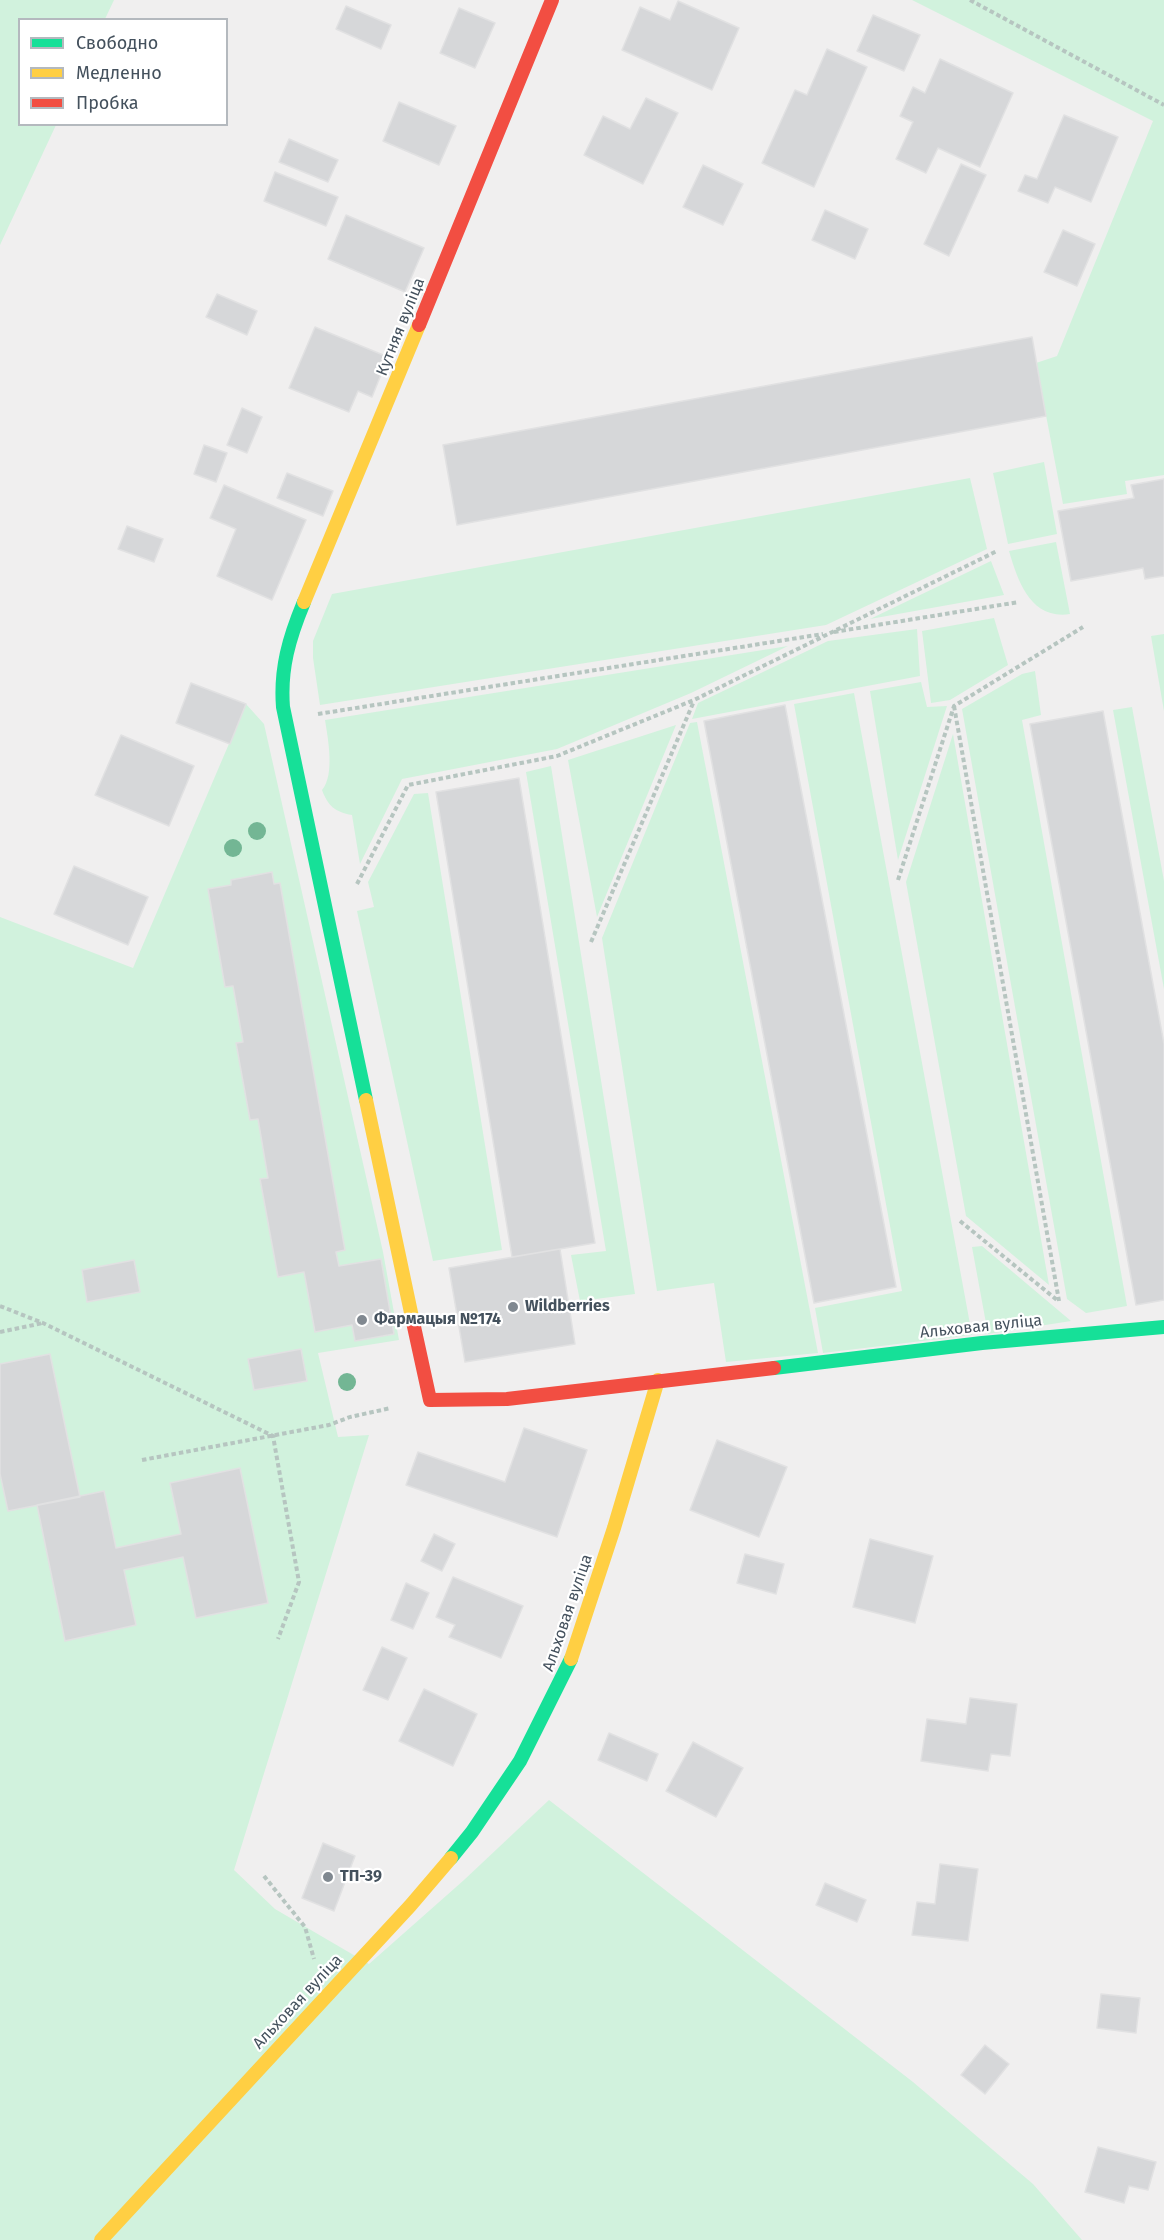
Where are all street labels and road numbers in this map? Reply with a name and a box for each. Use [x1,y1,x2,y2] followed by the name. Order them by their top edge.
[373,275,429,379] street label: Кутняя вуліца
[919,1311,1043,1343] street label: Альховая вуліца
[539,1552,597,1674] street label: Альховая вуліца
[249,1951,347,2053] street label: Альховая вуліца

